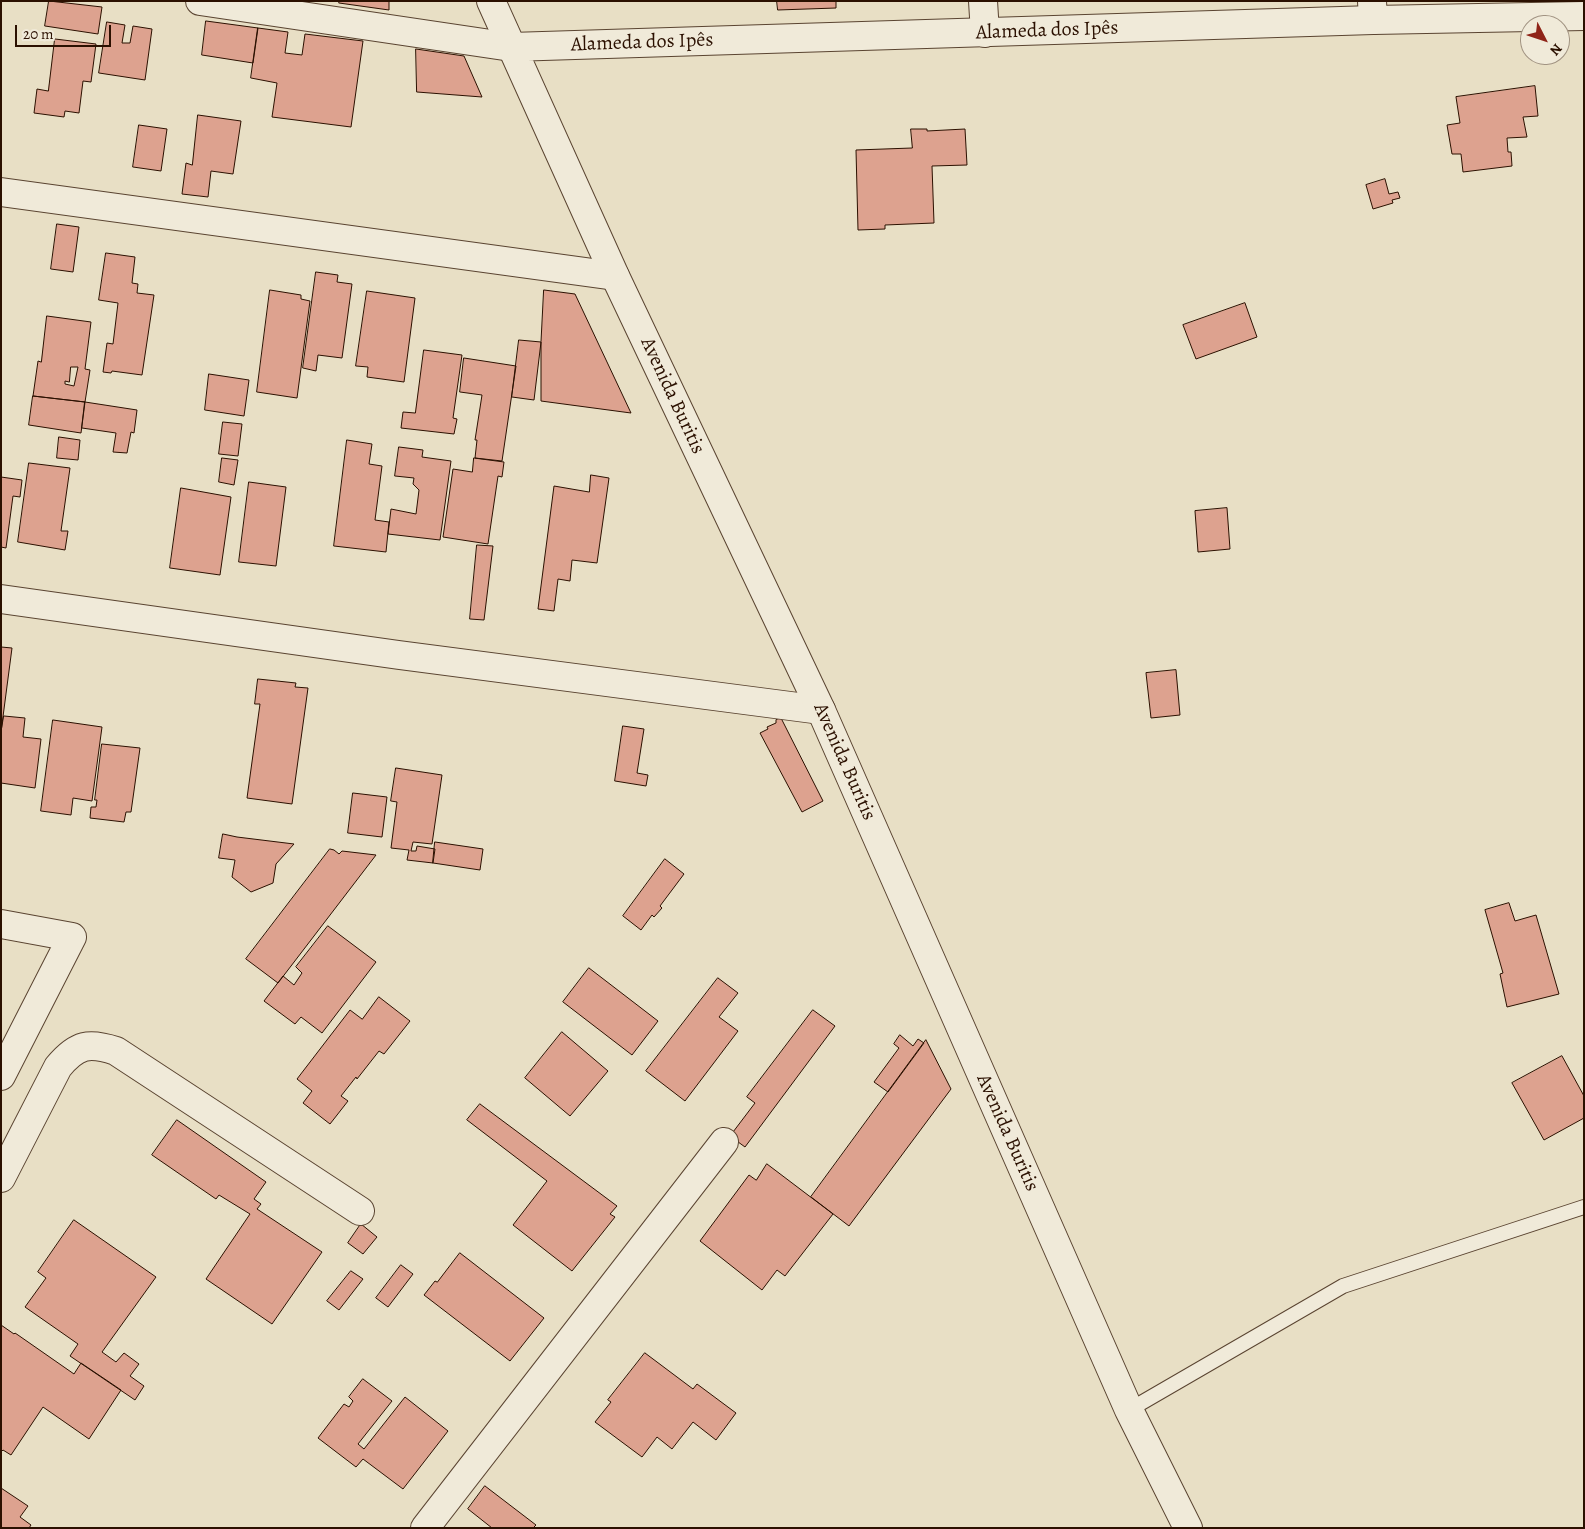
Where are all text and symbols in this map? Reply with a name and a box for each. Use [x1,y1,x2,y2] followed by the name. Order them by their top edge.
[18,15,114,47] scale bar
[1520,15,1570,65] north arrow
[975,17,1119,45] street label: Alameda dos Ipês
[23,24,54,44] text: 20 m
[570,29,714,57] street label: Alameda dos Ipês
[1545,39,1566,60] text: N
[635,334,709,458] street label: Avenida Buritis
[807,700,881,824] street label: Avenida Buritis
[970,1071,1044,1195] street label: Avenida Buritis

